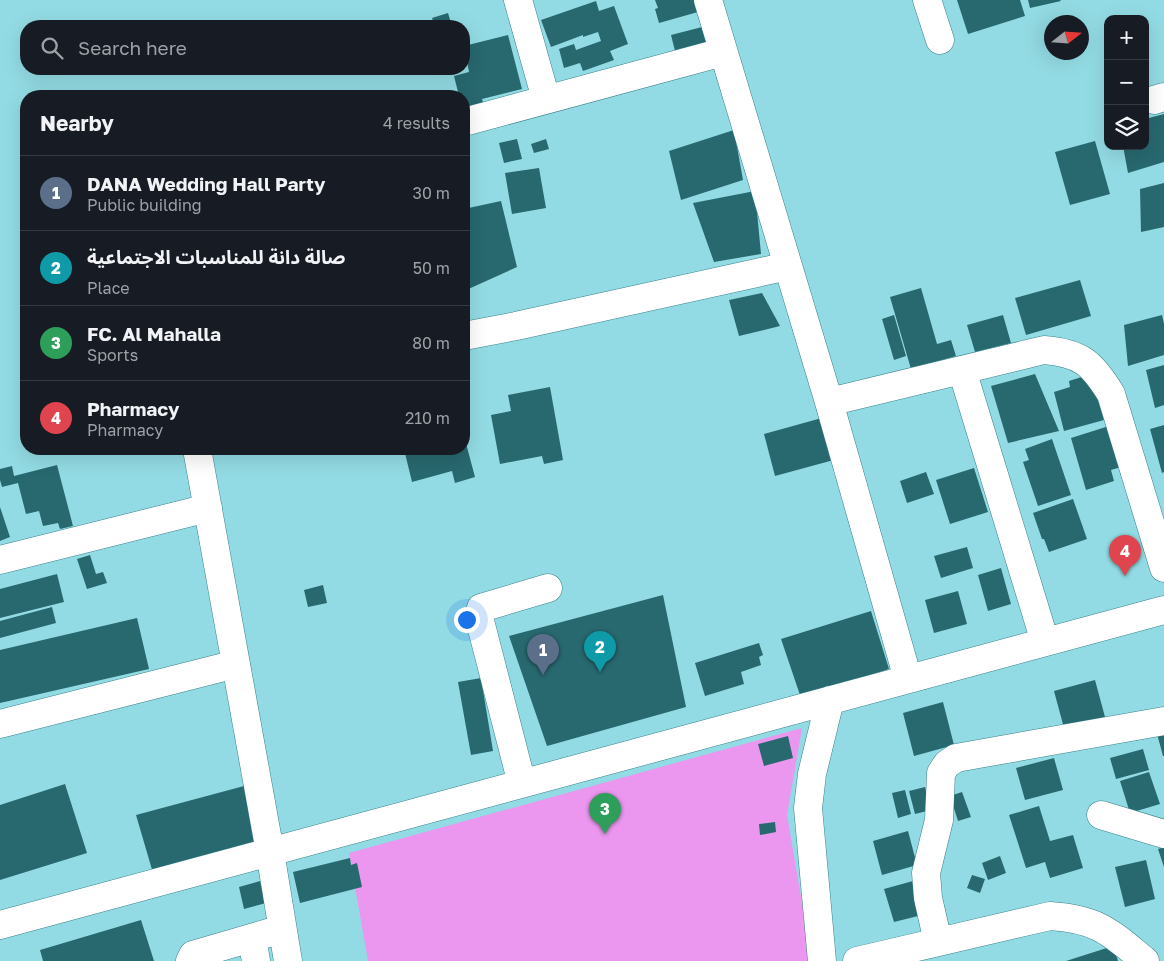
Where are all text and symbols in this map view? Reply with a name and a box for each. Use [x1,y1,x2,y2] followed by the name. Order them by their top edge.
[1044,15,1089,60] north arrow
[1104,15,1149,150] map controls
[1104,15,1149,60] button: +
[20,20,470,75] search box
[38,34,66,62] icon: search
[78,36,187,59] text: Search here
[1104,60,1149,105] button: −
[1104,105,1149,150] button: layers
[40,110,114,136] text: Nearby
[383,113,450,133] text: 4 results
[87,172,326,195] text: DANA Wedding Hall Party
[52,183,60,203] text: 1
[413,183,450,203] text: 30 m
[87,195,202,215] text: Public building
[87,245,346,268] text: صالة دانة للمناسبات الاجتماعية
[51,258,61,278] text: 2
[413,258,450,278] text: 50 m
[87,278,130,298] text: Place
[87,322,221,345] text: FC. Al Mahalla
[51,333,61,353] text: 3
[412,333,450,353] text: 80 m
[87,345,138,365] text: Sports
[87,397,179,420] text: Pharmacy
[51,408,61,428] text: 4
[405,408,450,428] text: 210 m
[87,420,163,440] text: Pharmacy
[1109,535,1141,576] pin: 4
[454,607,480,633] your location
[584,631,616,672] pin: 2
[527,634,559,675] pin: 1
[589,793,621,834] pin: 3

